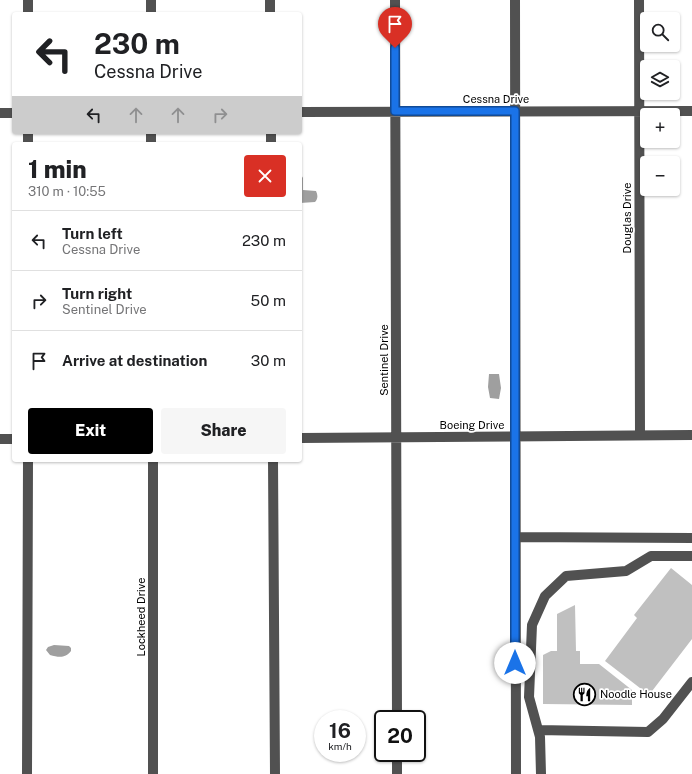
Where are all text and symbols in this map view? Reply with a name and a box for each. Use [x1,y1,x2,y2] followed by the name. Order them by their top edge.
[378,7.0,412,48] pin
[640,12,680,196] map controls
[640,12,680,52] button: search
[384,13,406,35] icon: arrive
[94,27,180,60] text: 230 m
[28,28,80,80] icon: left
[640,60,680,100] button: layers
[94,61,202,82] text: Cessna Drive
[463,93,529,105] street label: Cessna Drive
[83,104,105,126] icon: left
[125,104,147,126] icon: ahead
[167,104,189,126] icon: ahead
[209,104,231,126] icon: right
[640,108,680,148] button: +
[28,155,87,183] text: 1 min
[244,155,286,197] button: close
[640,156,680,196] button: −
[621,183,633,253] street label: Douglas Drive
[28,184,106,199] text: 310 m · 10:55
[62,225,123,242] text: Turn left
[28,230,50,252] icon: left
[242,232,286,249] text: 230 m
[62,242,140,257] text: Cessna Drive
[62,285,132,302] text: Turn right
[28,290,50,312] icon: right
[251,292,286,309] text: 50 m
[62,302,147,317] text: Sentinel Drive
[378,324,390,396] street label: Sentinel Drive
[28,350,50,372] icon: arrive
[62,352,207,369] text: Arrive at destination
[251,352,286,369] text: 30 m
[28,408,153,454] button: Exit
[161,408,286,454] button: Share
[440,419,504,431] street label: Boeing Drive
[135,578,147,656] street label: Lockheed Drive
[494,642,536,684] position arrow
[571,681,597,707] restaurant icon: Noodle House
[600,688,672,700] place label: Noodle House
[374,710,426,762] speed limit sign: 20
[329,719,351,743] text: 16
[328,740,352,752] text: km/h

